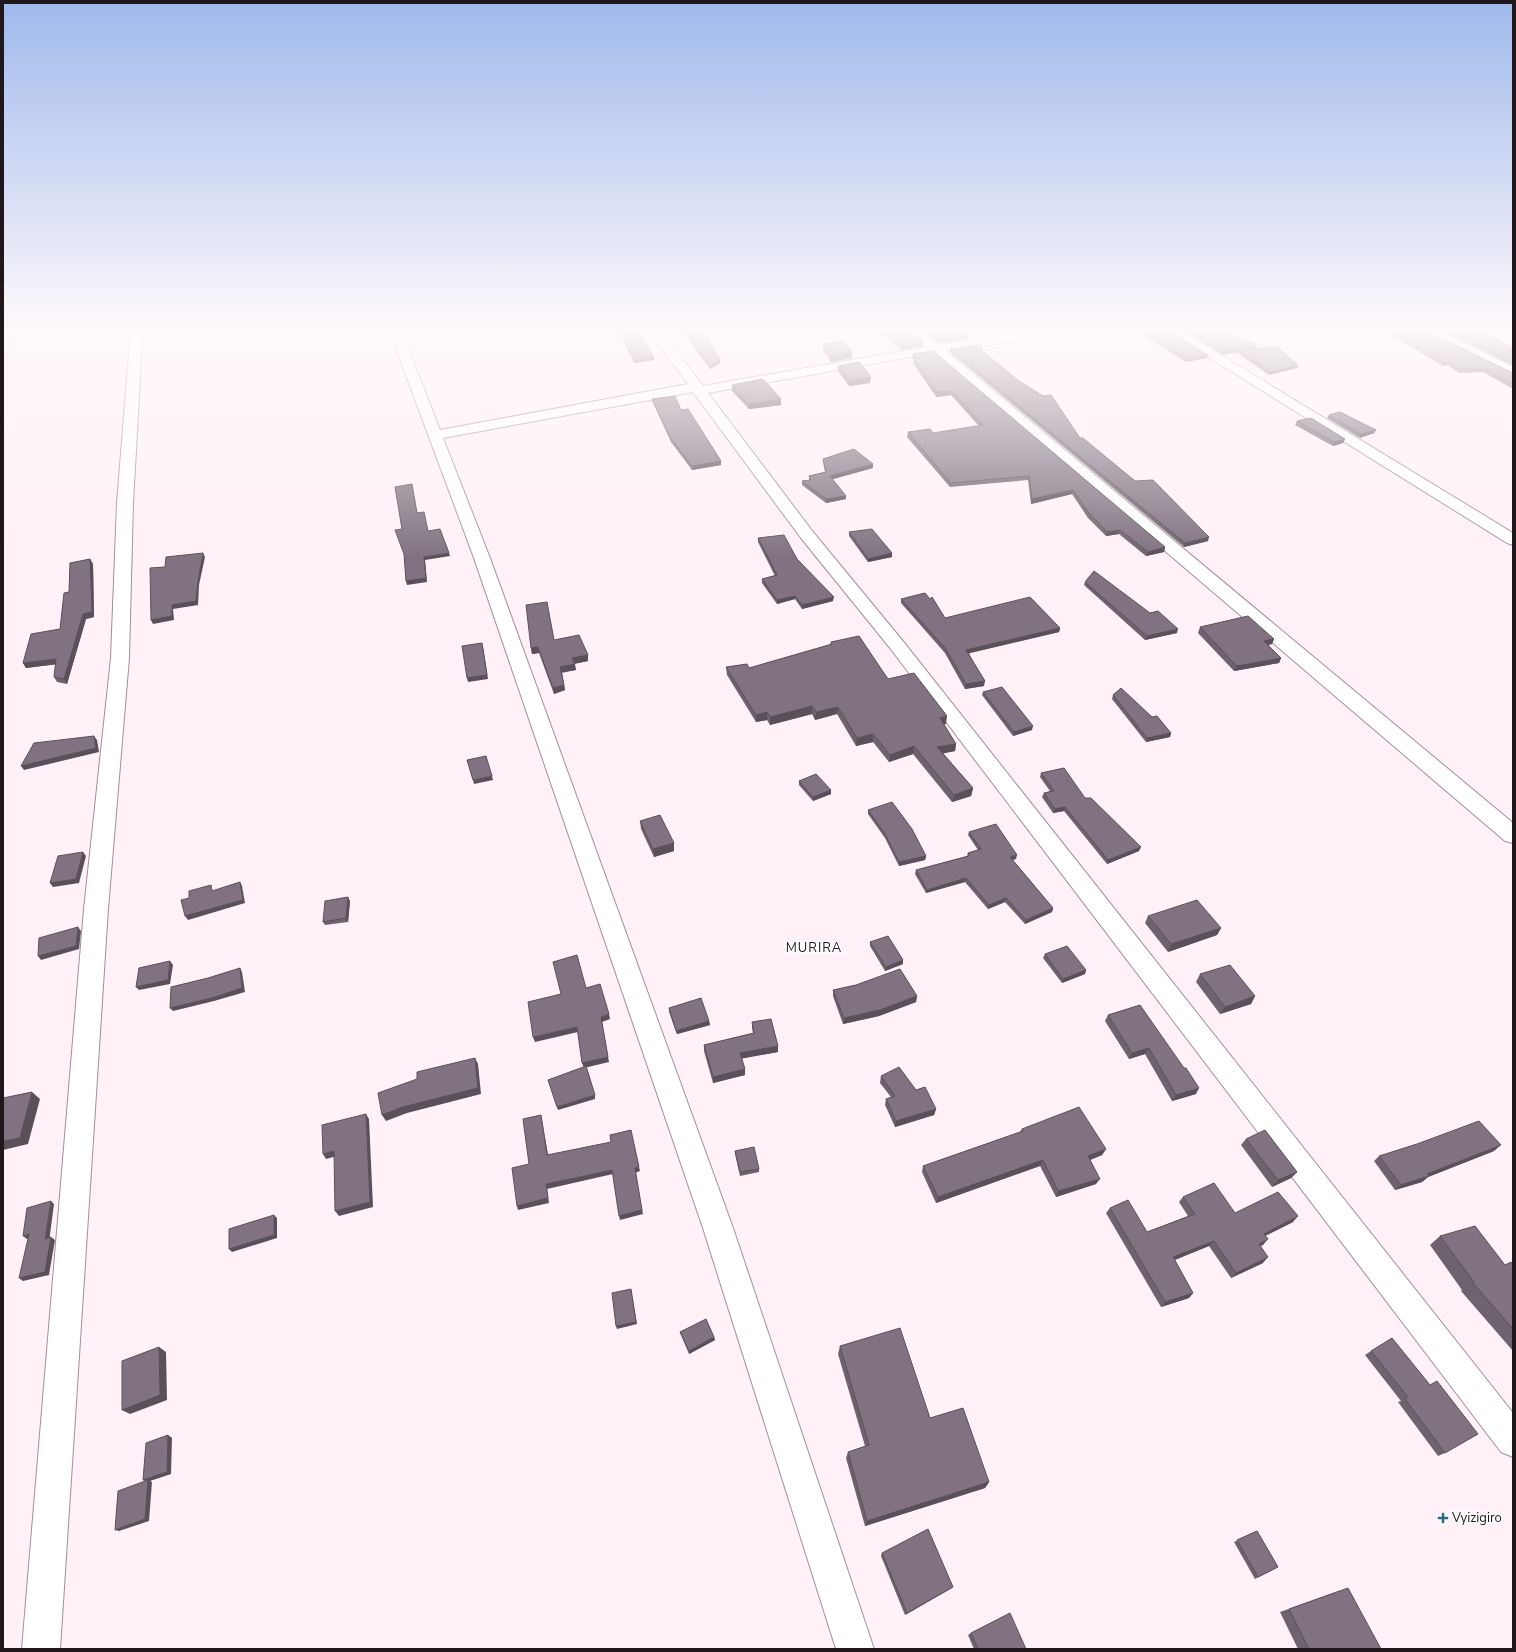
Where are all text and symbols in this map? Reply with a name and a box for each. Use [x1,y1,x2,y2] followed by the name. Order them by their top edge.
[786,939,842,957] district label: MURIRA
[1451,1509,1502,1527] place label: Vyizigiro
[1437,1512,1449,1524] marker: Vyizigiro

